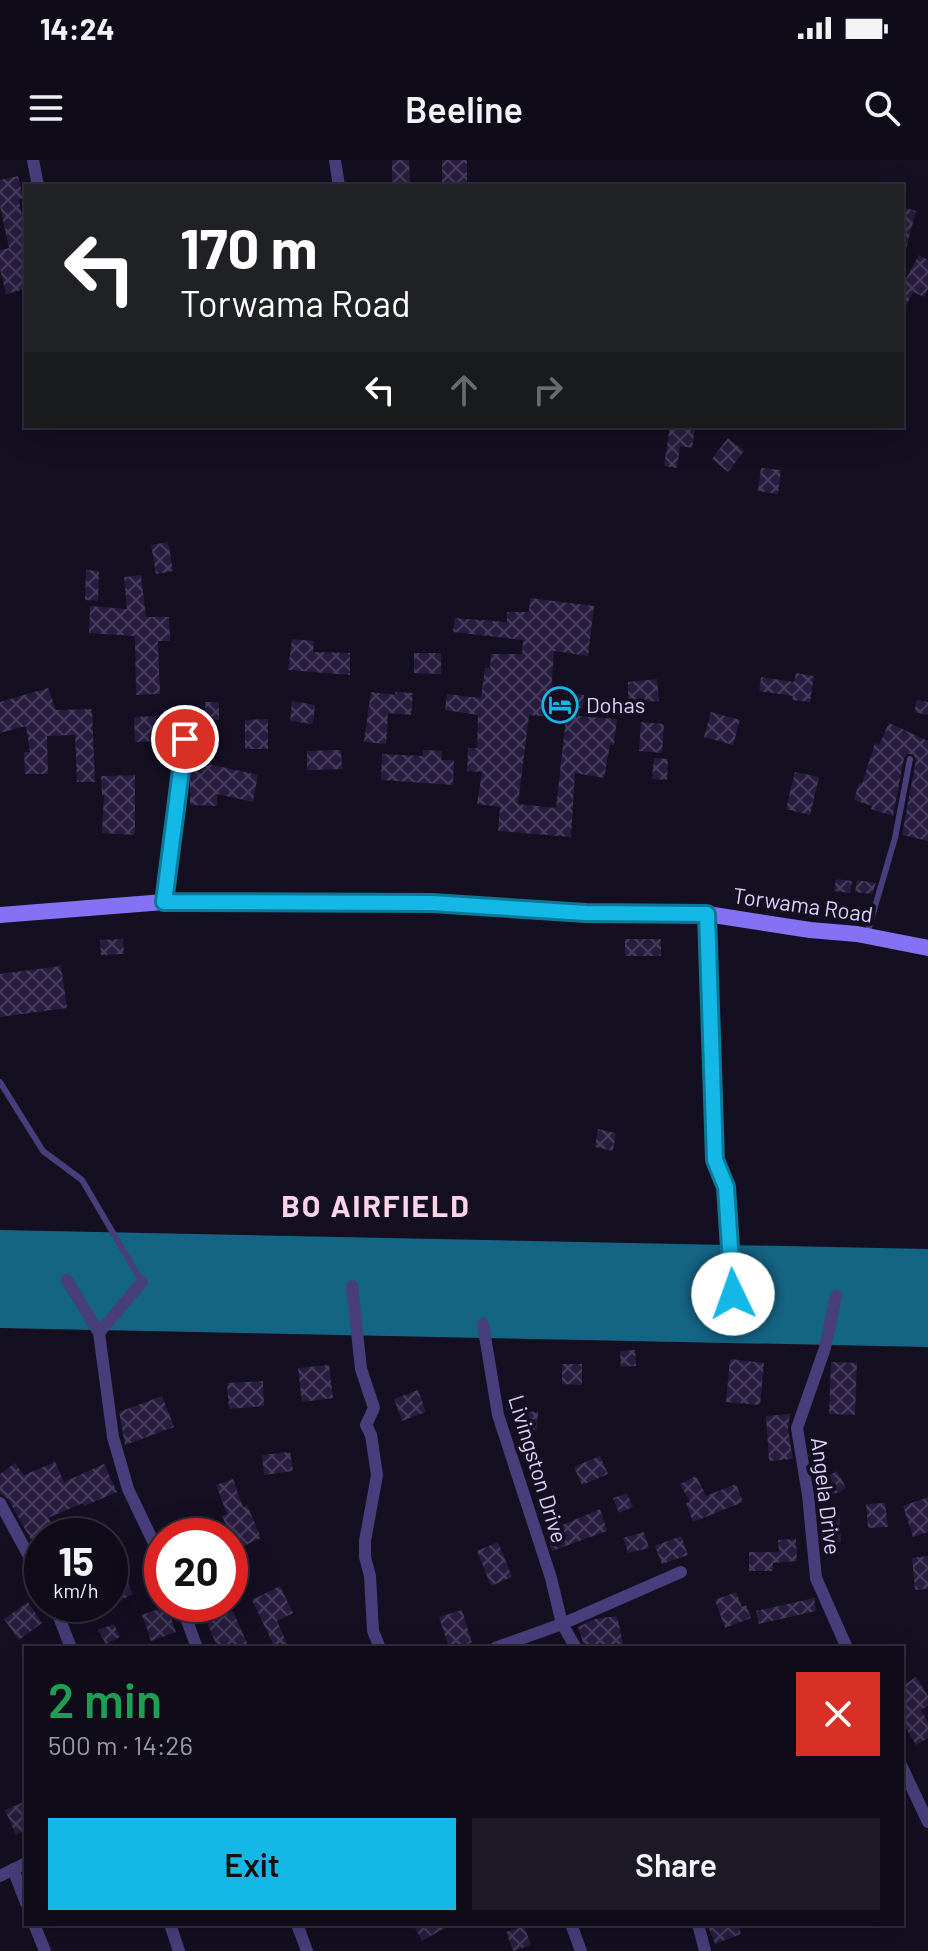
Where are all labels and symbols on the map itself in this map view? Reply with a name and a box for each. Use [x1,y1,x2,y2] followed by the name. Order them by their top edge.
[541,686,579,724] hotel icon: Dohas
[586,691,645,717] place label: Dohas
[151,705,219,773] pin
[732,881,875,927] street label: Torwama Road
[281,1187,471,1223] district label: BO AIRFIELD
[691,1252,775,1336] position arrow
[504,1392,574,1546] street label: Livingston Drive
[807,1436,847,1556] street label: Angela Drive
[144,1518,248,1622] speed limit sign: 20

